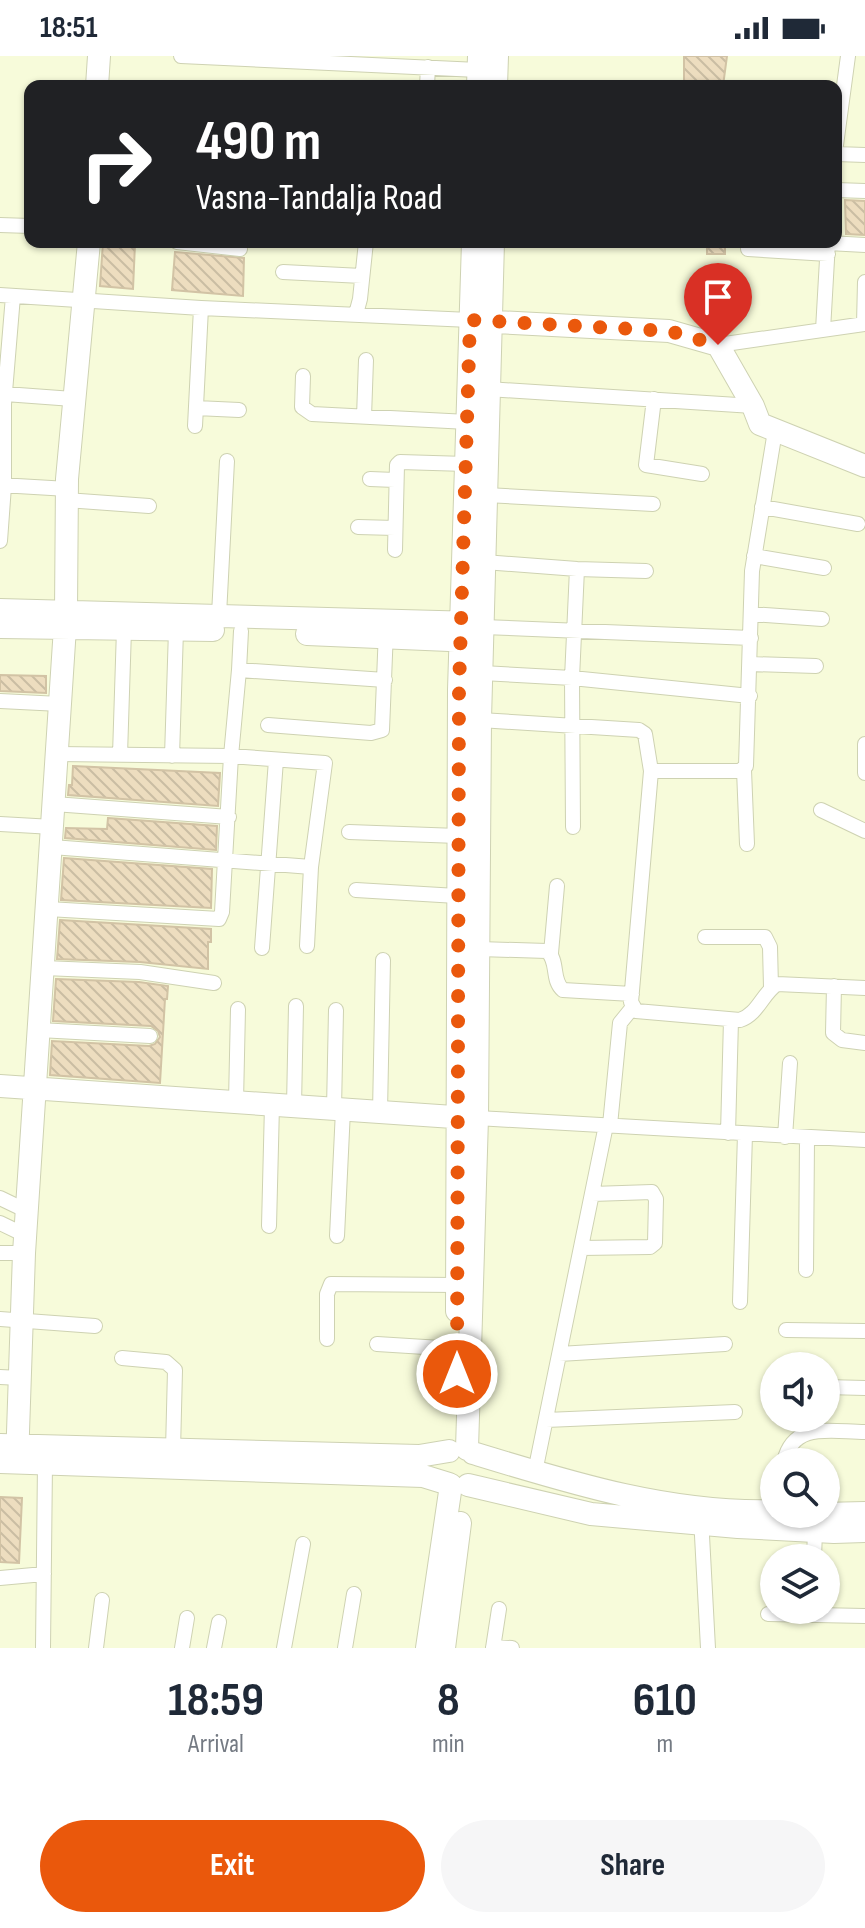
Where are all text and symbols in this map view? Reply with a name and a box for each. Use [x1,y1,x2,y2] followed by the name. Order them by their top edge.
[40,10,98,46] text: 18:51
[196,109,321,176] text: 490 m
[64,112,168,216] icon: right
[196,177,443,220] text: Vasna-Tandalja Road
[684,263,752,345] pin
[696,275,740,319] icon: arrive
[415,1332,499,1416] position arrow
[760,1352,840,1624] map controls
[760,1352,840,1432] button: sound
[760,1448,840,1528] button: search
[760,1544,840,1624] button: layers
[168,1672,264,1729] text: 18:59
[437,1672,460,1729] text: 8
[633,1672,697,1729] text: 610
[188,1729,244,1760] text: Arrival
[432,1729,465,1760] text: min
[656,1729,673,1760] text: m
[40,1820,425,1912] button: Exit
[441,1820,825,1912] button: Share

